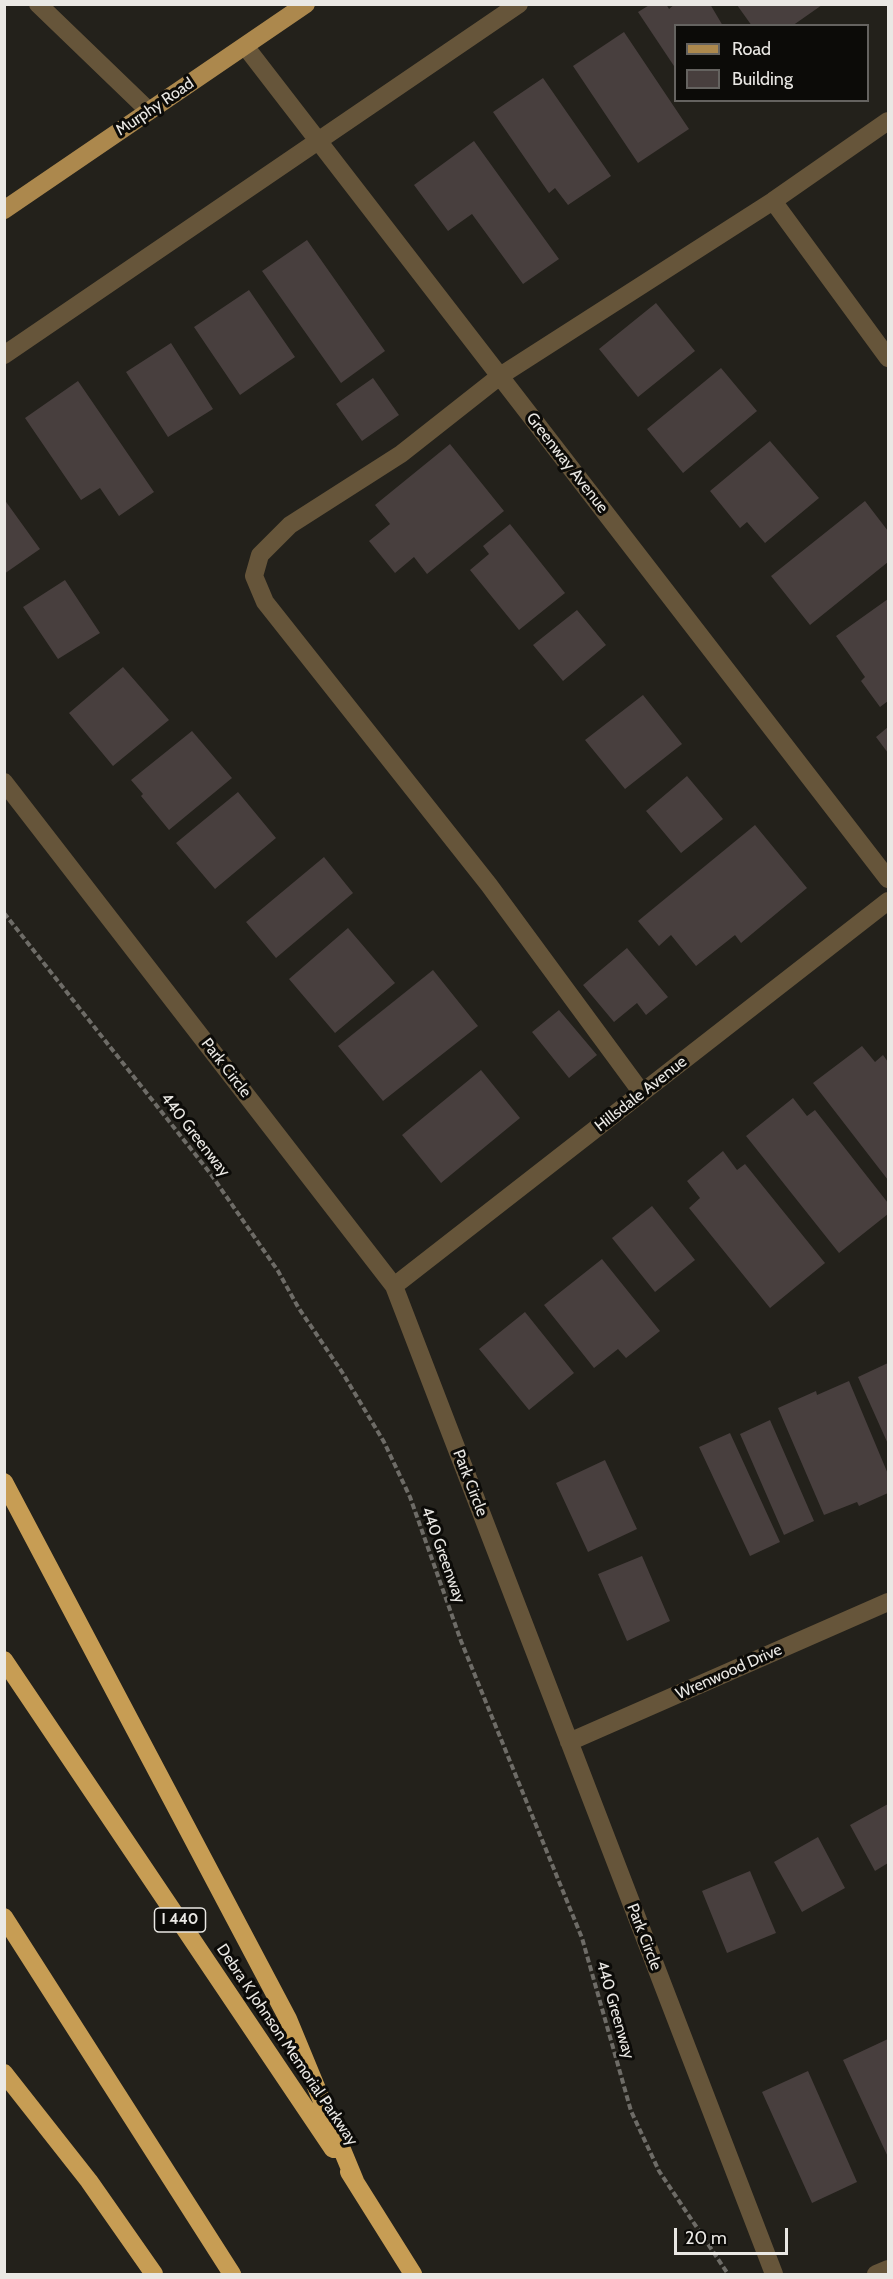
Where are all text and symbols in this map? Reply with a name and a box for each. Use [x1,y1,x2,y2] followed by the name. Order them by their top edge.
[674,24,869,102] legend
[732,38,771,60] text: Road
[732,68,793,90] text: Building
[112,74,198,140] street label: Murphy Road
[522,409,612,517] street label: Greenway Avenue
[197,1034,255,1102] street label: Park Circle
[591,1052,691,1136] street label: Hillsdale Avenue
[156,1089,234,1181] street label: 440 Greenway
[448,1447,492,1519] street label: Park Circle
[417,1504,469,1606] street label: 440 Greenway
[673,1640,785,1704] street label: Wrenwood Drive
[622,1901,666,1973] street label: Park Circle
[154,1908,206,1932] road number: I 440
[212,1941,362,2149] street label: Debra K Johnson Memorial Parkway
[592,1959,638,2061] street label: 440 Greenway
[677,2216,791,2254] scale bar
[685,2227,727,2249] text: 20 m

